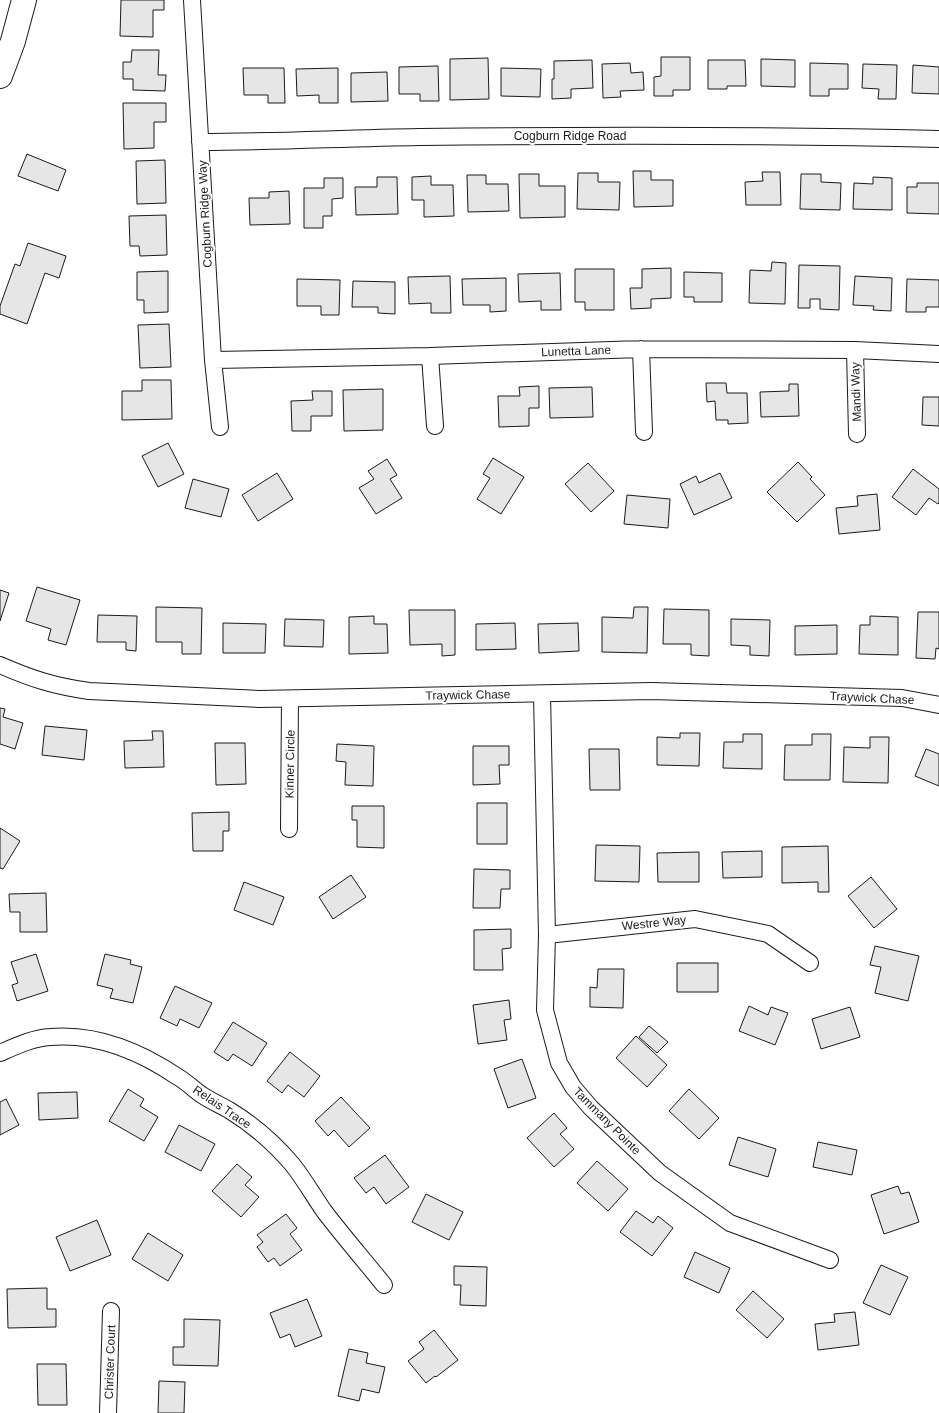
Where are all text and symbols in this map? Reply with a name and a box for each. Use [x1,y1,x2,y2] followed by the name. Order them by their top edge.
[514,129,626,143] street label: Cogburn Ridge Road
[195,160,215,268] street label: Cogburn Ridge Way
[541,343,612,359] street label: Lunetta Lane
[848,362,864,422] street label: Mandi Way
[425,687,511,703] street label: Traywick Chase
[829,689,915,707] street label: Traywick Chase
[282,729,298,798] street label: Kinner Circle
[621,913,687,933] street label: Westre Way
[190,1083,254,1132] street label: Relais Trace
[570,1084,644,1158] street label: Tammany Pointe
[102,1324,118,1400] street label: Christer Court

